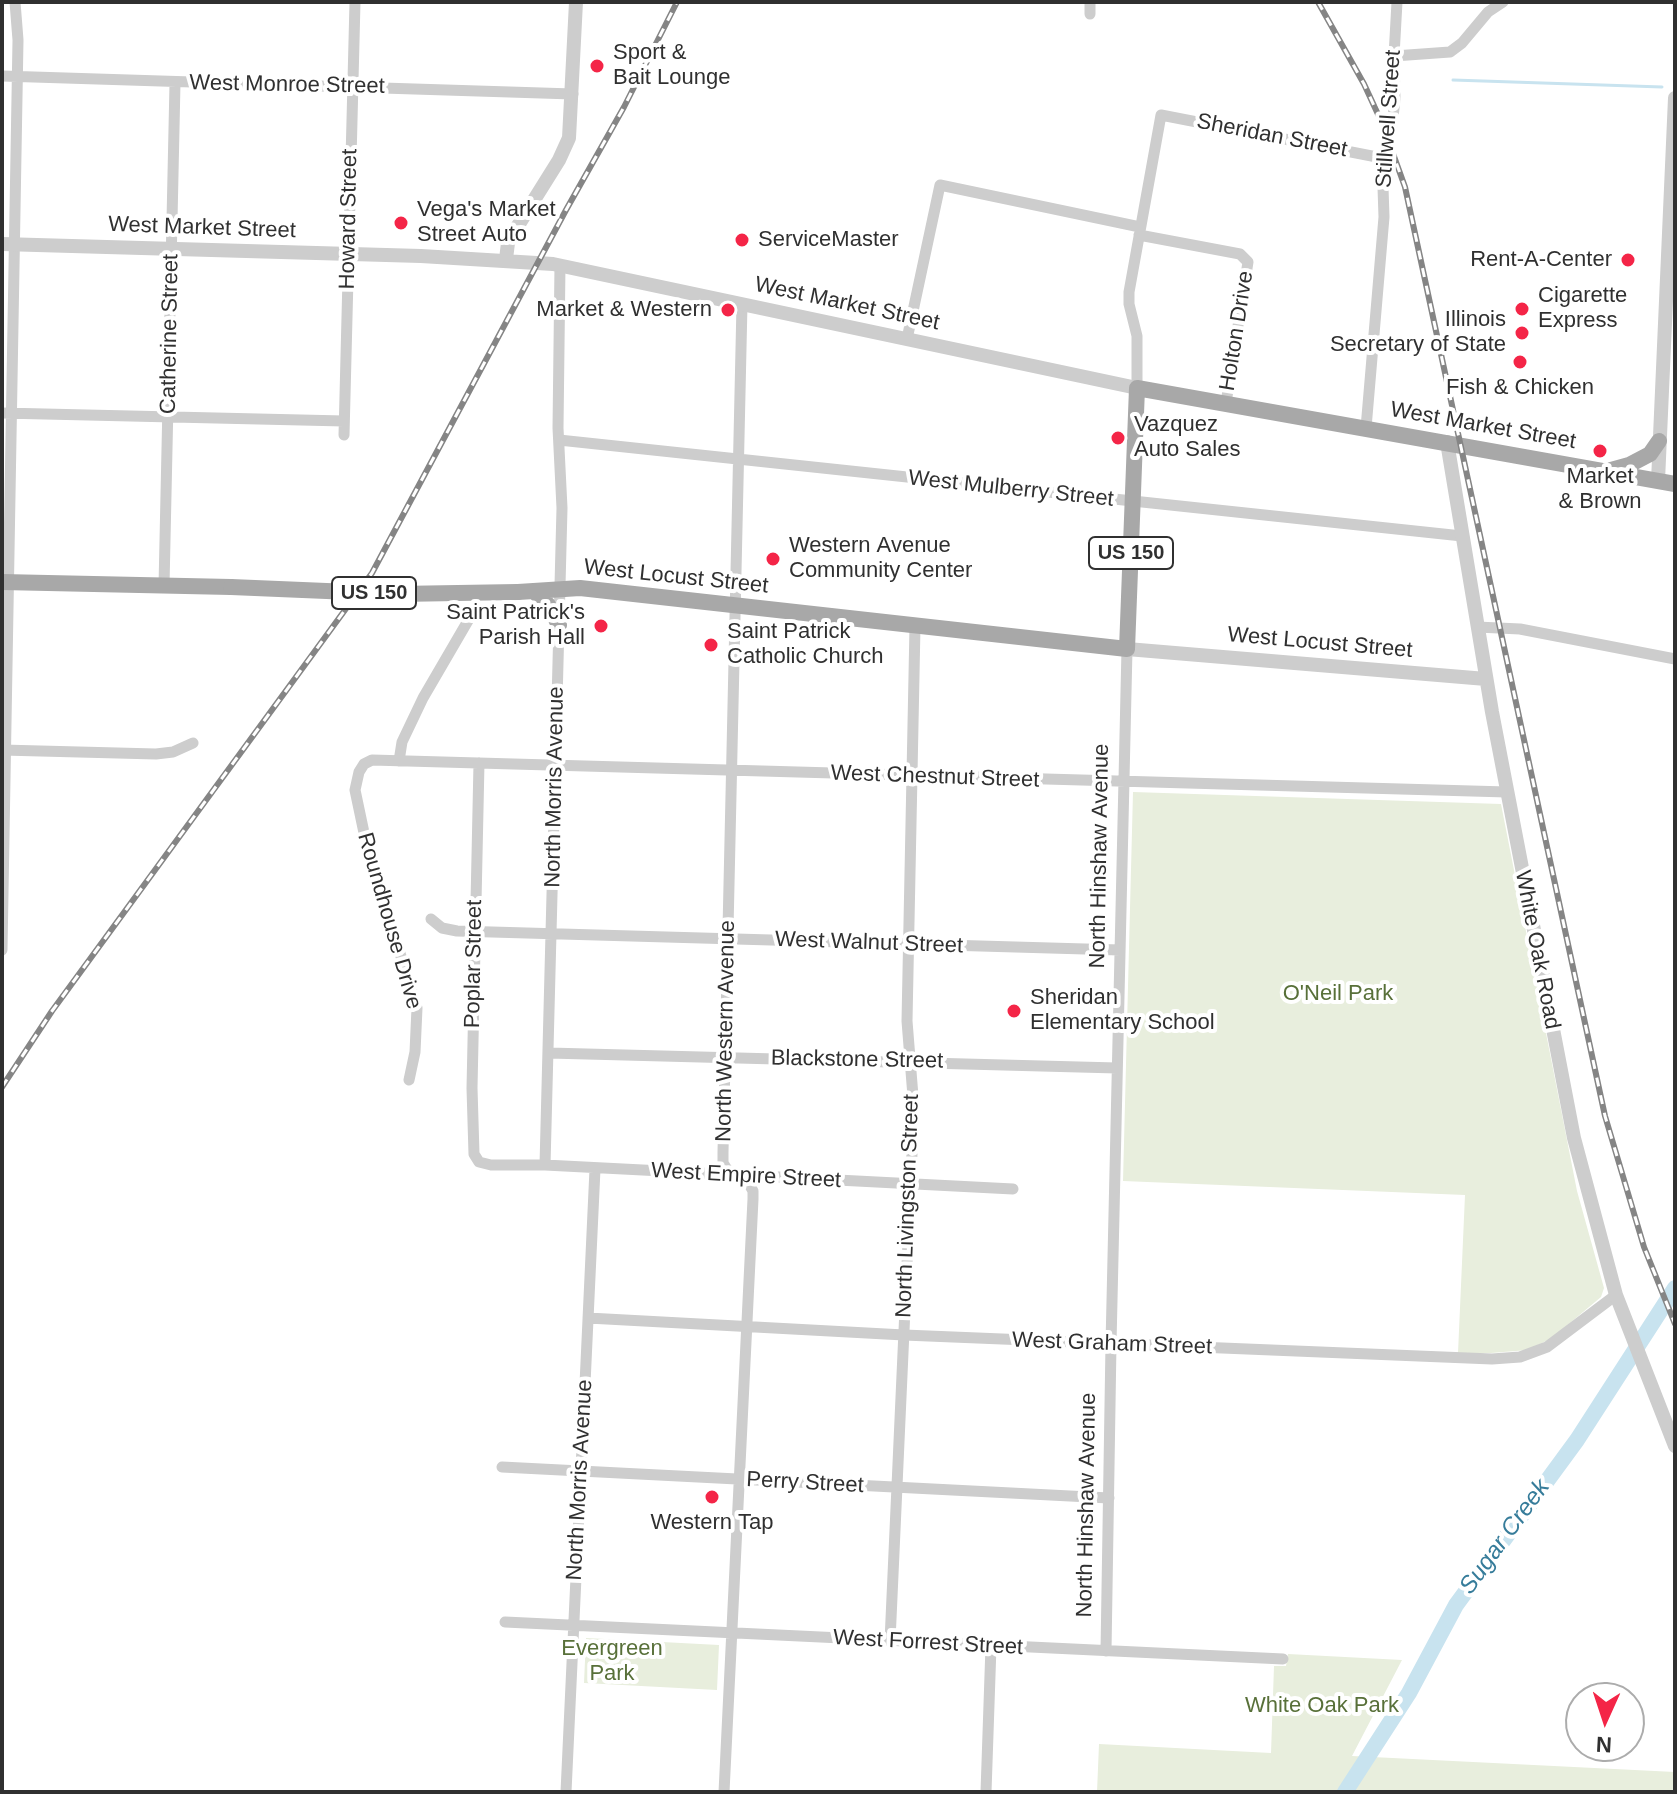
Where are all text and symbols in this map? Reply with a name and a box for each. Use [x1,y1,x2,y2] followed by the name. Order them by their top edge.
[613,40,730,92] place label: Sport & Bait Lounge
[1371,49,1407,189] street label: Stillwell Street
[588,57,606,75] marker: Sport & Bait Lounge
[189,70,385,100] street label: West Monroe Street
[1194,108,1350,164] street label: Sheridan Street
[335,148,363,290] street label: Howard Street
[417,197,556,248] place label: Vega's Market Street Auto
[108,212,296,244] street label: West Market Street
[392,214,410,232] marker: Vega's Market Street Auto
[758,227,899,253] place label: ServiceMaster
[733,231,751,249] marker: ServiceMaster
[1470,247,1612,273] place label: Rent-A-Center
[1619,251,1637,269] marker: Rent-A-Center
[155,254,185,414] street label: Catherine Street
[1214,269,1260,393] street label: Holton Drive
[752,272,942,336] street label: West Market Street
[1538,283,1627,334] place label: Cigarette Express
[536,297,712,323] place label: Market & Western
[1513,300,1531,318] marker: Cigarette Express
[719,301,737,319] marker: Market & Western
[1330,307,1506,358] place label: Illinois Secretary of State
[1513,324,1531,342] marker: Illinois Secretary of State
[1511,353,1529,371] marker: Fish & Chicken
[1446,375,1594,401] place label: Fish & Chicken
[1388,397,1578,455] street label: West Market Street
[1134,412,1240,464] place label: Vazquez Auto Sales
[1109,429,1127,447] marker: Vazquez Auto Sales
[1591,442,1609,460] marker: Market & Brown
[1558,464,1642,516] place label: Market & Brown
[907,465,1115,513] street label: West Mulberry Street
[789,533,972,584] place label: Western Avenue Community Center
[1089,537,1173,569] road number: US 150
[764,550,782,568] marker: Western Avenue Community Center
[582,554,770,600] street label: West Locust Street
[332,577,416,609] road number: US 150
[446,600,585,652] place label: Saint Patrick's Parish Hall
[592,617,610,635] marker: Saint Patrick's Parish Hall
[727,619,884,670] place label: Saint Patrick Catholic Church
[1226,622,1414,664] street label: West Locust Street
[702,636,720,654] marker: Saint Patrick Catholic Church
[540,686,570,888] street label: North Morris Avenue
[1085,743,1115,969] street label: North Hinshaw Avenue
[830,760,1040,794] street label: West Chestnut Street
[351,830,427,1012] street label: Roundhouse Drive
[1509,868,1565,1032] street label: White Oak Road
[460,900,488,1028] street label: Poplar Street
[711,920,741,1142] street label: North Western Avenue
[774,927,964,959] street label: West Walnut Street
[1283,981,1393,1007] park label: O'Neil Park
[1030,985,1215,1036] place label: Sheridan Elementary School
[1005,1002,1023,1020] marker: Sheridan Elementary School
[771,1045,943,1075] street label: Blackstone Street
[891,1094,925,1318] street label: North Livingston Street
[650,1158,842,1194] street label: West Empire Street
[1012,1327,1212,1361] street label: West Graham Street
[562,1379,598,1581] street label: North Morris Avenue
[1072,1392,1102,1618] street label: North Hinshaw Avenue
[746,1467,864,1499] street label: Perry Street
[1454,1474,1556,1600] water label: Sugar Creek
[703,1488,721,1506] marker: Western Tap
[650,1510,774,1536] place label: Western Tap
[832,1625,1024,1661] street label: West Forrest Street
[561,1636,663,1688] park label: Evergreen Park
[1565,1682,1645,1762] north arrow
[1245,1693,1399,1719] park label: White Oak Park
[1595,1732,1612,1757] text: N

